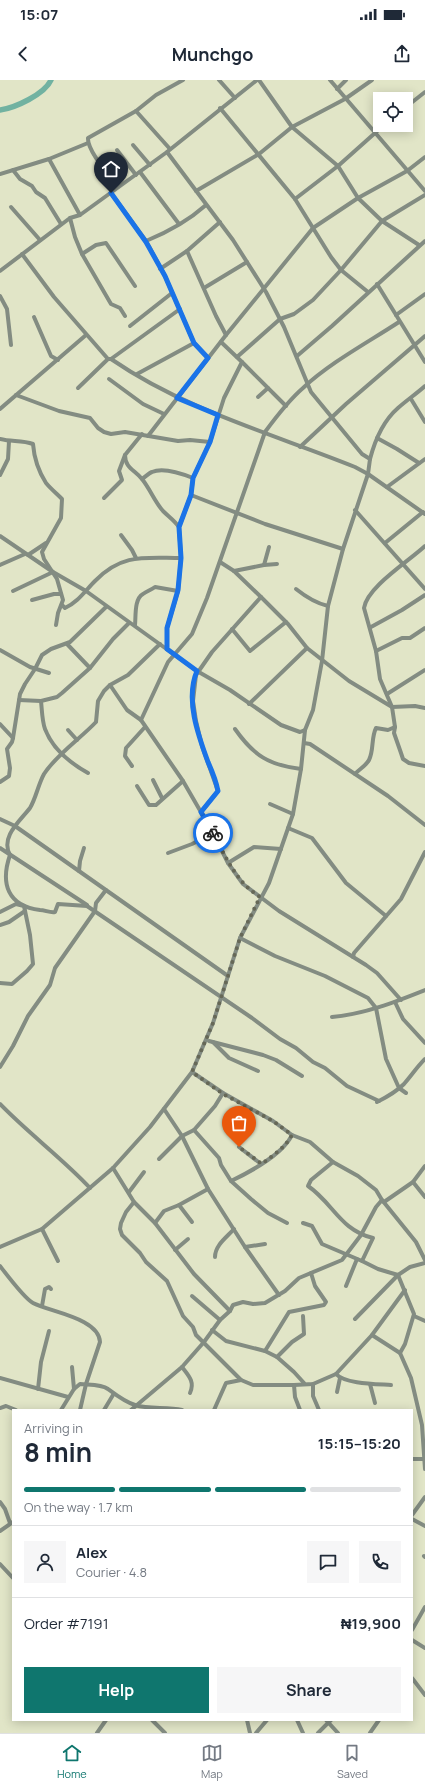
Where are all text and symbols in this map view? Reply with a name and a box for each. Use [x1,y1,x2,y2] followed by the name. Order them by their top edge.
[20,4,58,25] text: 15:07
[172,42,253,66] text: Munchgo
[12,43,34,65] icon: back
[391,43,413,65] icon: share
[373,92,413,132] map controls
[373,92,413,132] button: locate
[94,152,128,193] pin
[100,158,122,180] icon: home
[193,813,233,853] courier
[202,822,224,844] icon: bike
[222,1106,256,1147] pin
[228,1112,250,1134] icon: bag
[24,1419,83,1437] text: Arriving in
[318,1433,401,1454] text: 15:15–15:20
[24,1434,92,1470] text: 8 min
[24,1498,133,1516] text: On the way · 1.7 km
[24,1541,66,1583] button: person
[307,1541,349,1583] button: chat
[359,1541,401,1583] button: phone
[76,1542,107,1563] text: Alex
[76,1563,147,1581] text: Courier · 4.8
[24,1613,109,1634] text: Order #7191
[341,1613,401,1634] text: ₦19,900
[24,1667,209,1713] button: Help
[217,1667,401,1713] button: Share
[57,1742,87,1781] tab: Home
[201,1742,223,1781] tab: Map
[337,1742,368,1781] tab: Saved

